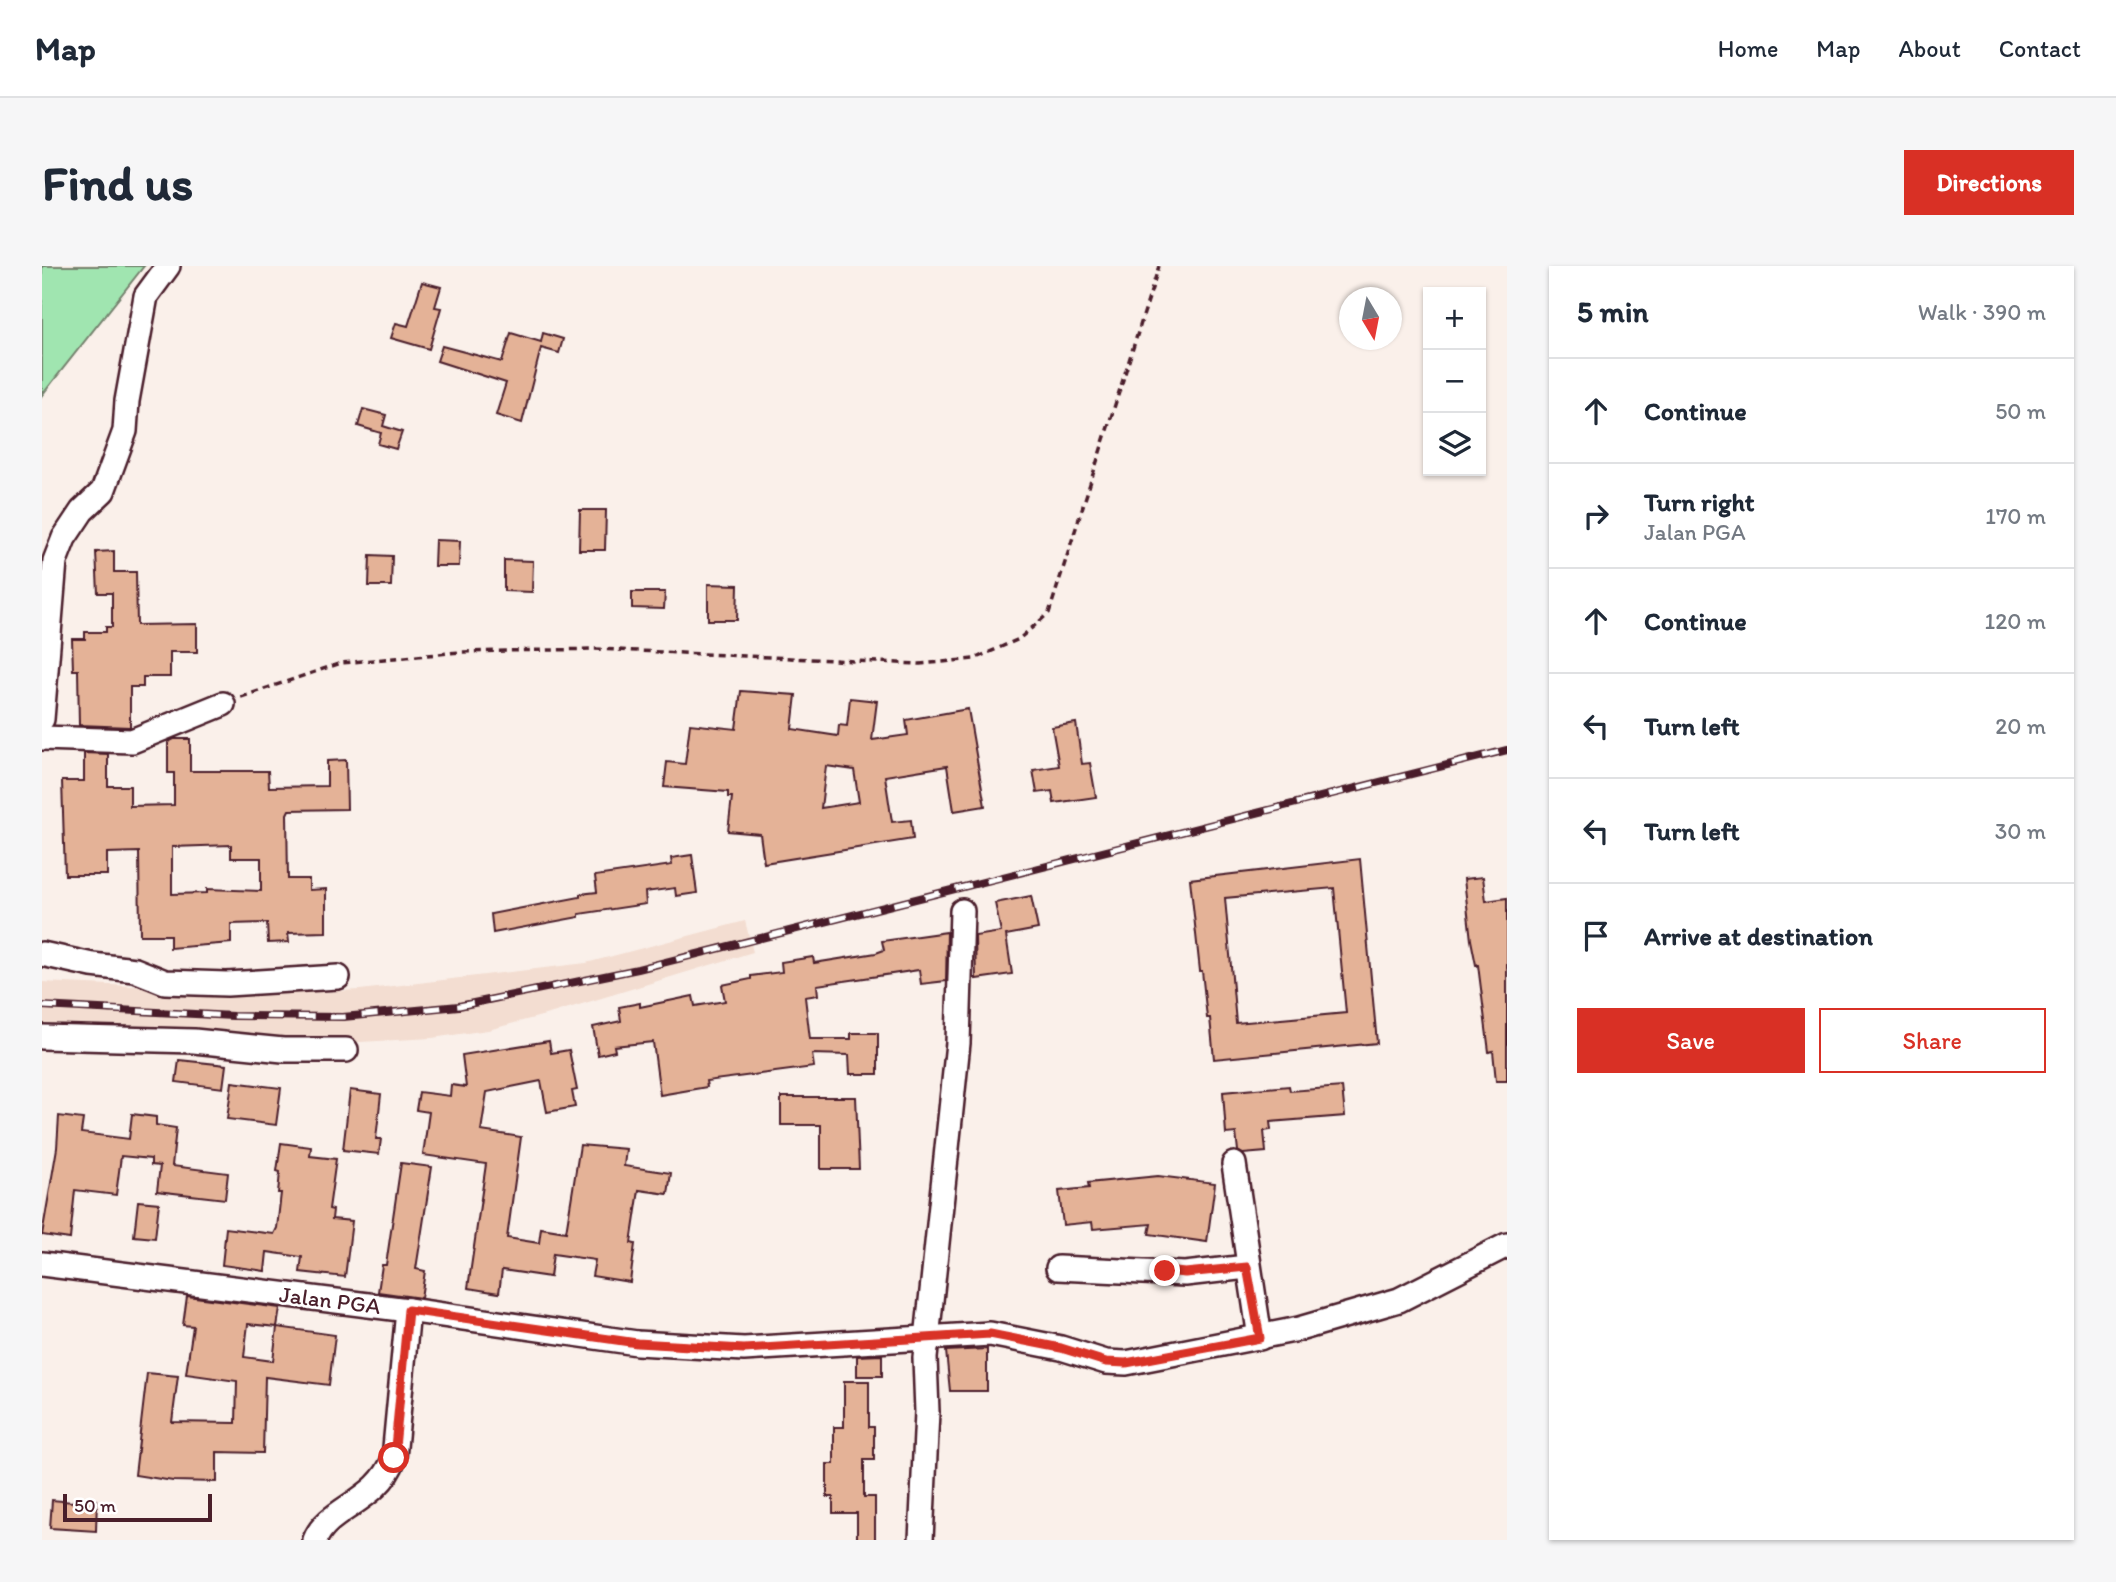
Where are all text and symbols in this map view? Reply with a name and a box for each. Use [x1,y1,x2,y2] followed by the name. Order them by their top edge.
[35,29,96,68] text: Map
[1718,34,1778,63] text: Home
[1816,34,1860,63] text: Map
[1898,34,1961,63] text: About
[1999,34,2081,63] text: Contact
[1904,150,2074,215] button: Directions
[42,153,193,212] text: Find us
[1339,287,1402,350] north arrow
[1423,287,1486,476] map controls
[1423,287,1486,350] button: +
[1577,293,1648,330] text: 5 min
[1918,298,2046,326] text: Walk · 390 m
[1423,350,1486,413] button: −
[1577,392,1615,430] icon: ahead
[1644,395,1747,427] text: Continue
[1995,397,2046,425] text: 50 m
[1423,413,1486,476] button: layers
[1644,486,1755,518] text: Turn right
[1577,497,1615,535] icon: right
[1985,502,2046,530] text: 170 m
[1644,518,1746,546] text: Jalan PGA
[1577,602,1615,640] icon: ahead
[1644,605,1747,637] text: Continue
[1985,607,2046,635] text: 120 m
[1577,707,1615,745] icon: left
[1644,710,1740,742] text: Turn left
[1995,712,2046,740] text: 20 m
[1577,812,1615,850] icon: left
[1644,815,1740,847] text: Turn left
[1995,817,2046,845] text: 30 m
[1577,917,1615,955] icon: arrive
[1644,920,1873,952] text: Arrive at destination
[1577,1008,1805,1073] button: Save
[1819,1008,2046,1073] button: Share
[1149,1255,1180,1286] route end
[278,1280,382,1320] street label: Jalan PGA
[378,1442,409,1473] route start
[63,1491,212,1523] scale bar
[74,1494,116,1517] text: 50 m

